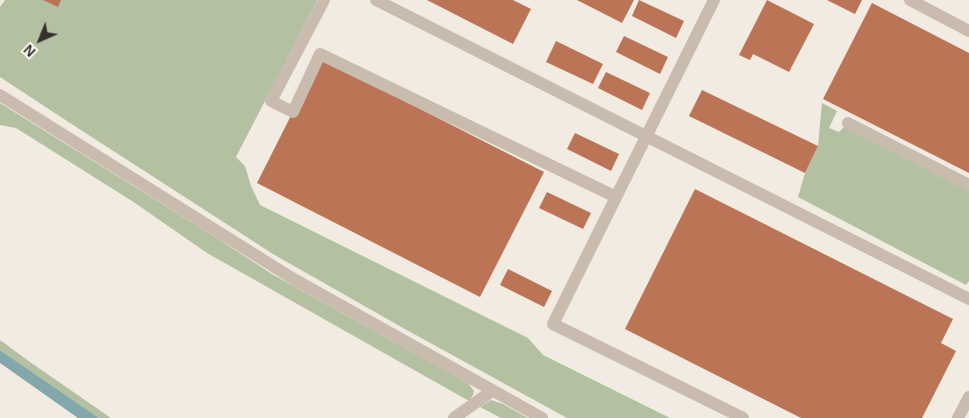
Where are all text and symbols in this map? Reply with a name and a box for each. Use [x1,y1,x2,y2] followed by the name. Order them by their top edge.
[15,15,65,65] north arrow
[20,42,39,60] text: N

